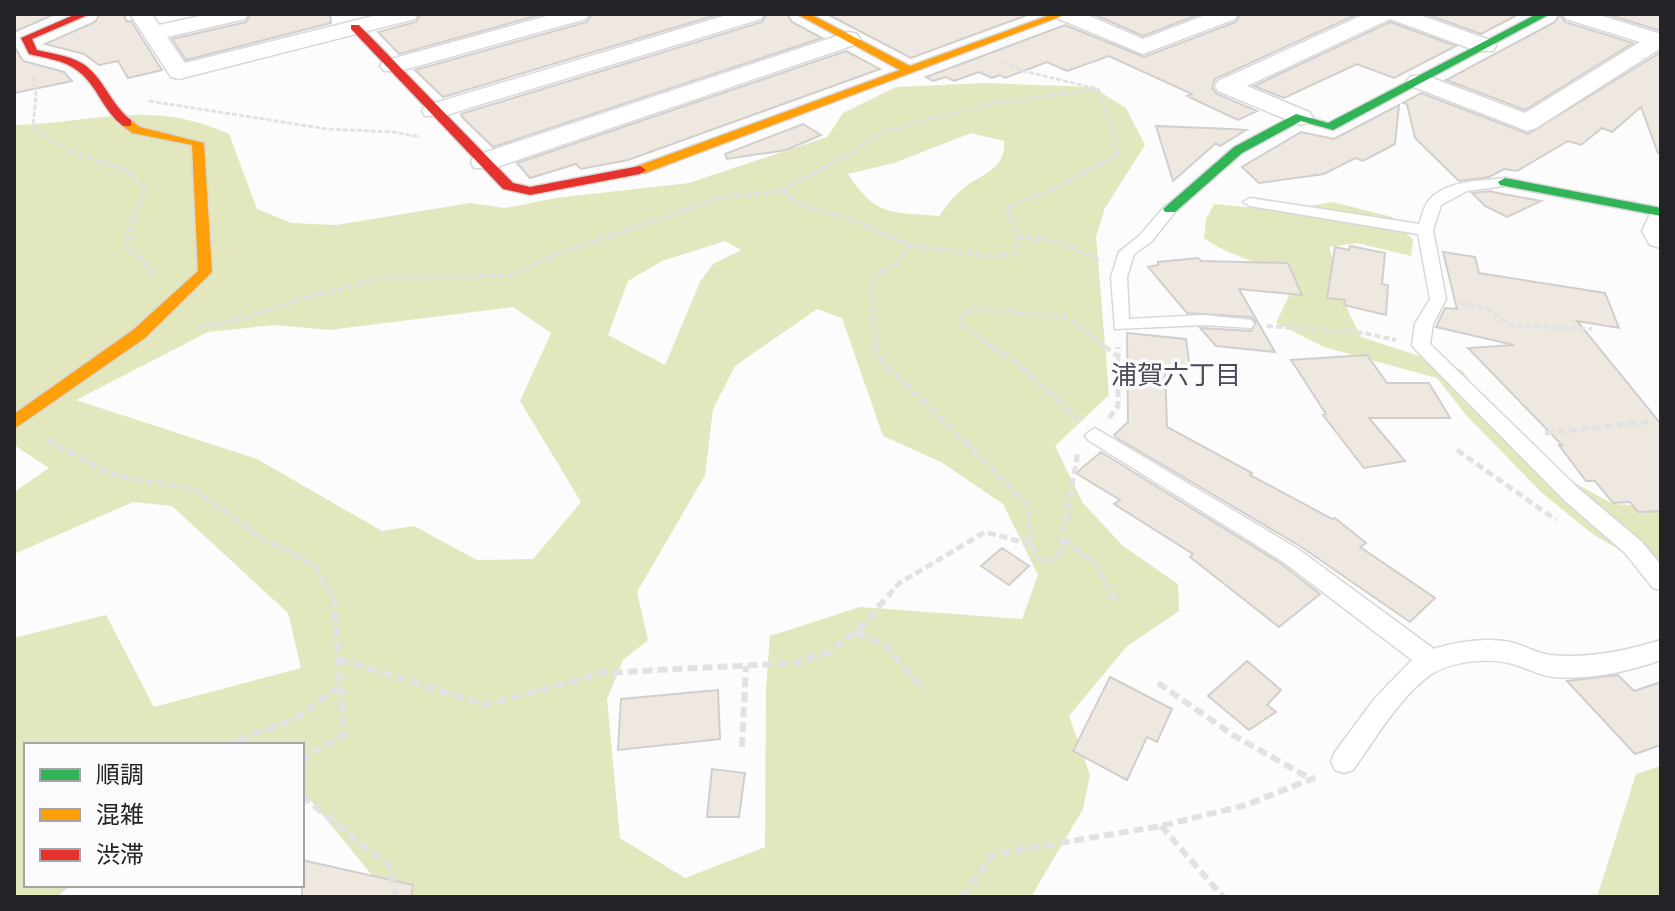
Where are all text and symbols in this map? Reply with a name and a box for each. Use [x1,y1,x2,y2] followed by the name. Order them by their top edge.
[1111,360,1241,390] district label: 浦賀六丁目
[24,743,304,887] legend
[96,761,144,788] text: 順調
[96,801,144,828] text: 混雑
[96,841,144,868] text: 渋滞

